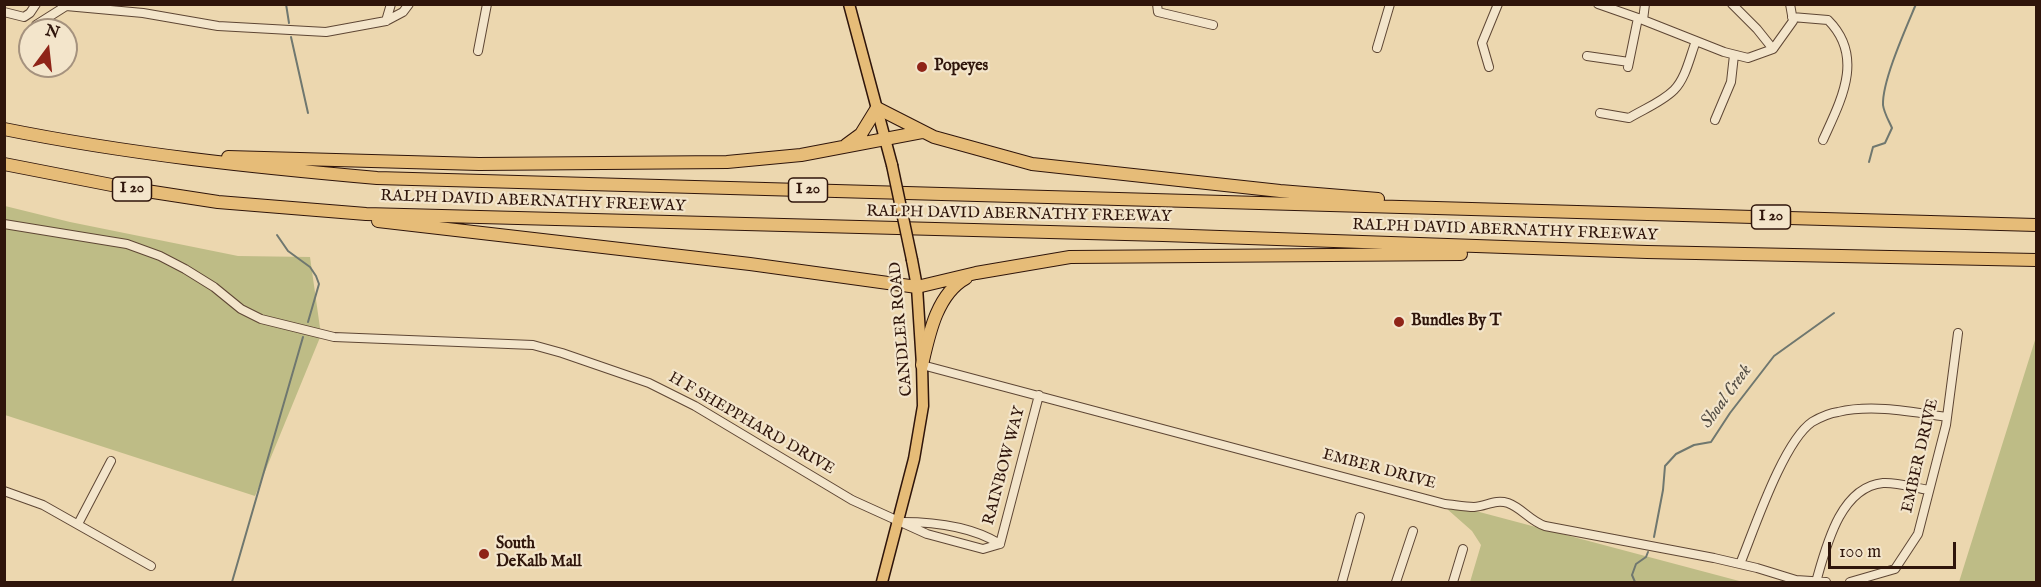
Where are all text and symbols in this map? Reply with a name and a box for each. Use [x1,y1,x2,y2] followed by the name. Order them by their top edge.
[18,18,78,78] north arrow
[43,21,61,44] text: N
[934,57,988,77] place label: Popeyes
[915,60,929,74] marker: Popeyes
[112,177,152,201] road number: I 20
[788,178,828,202] road number: I 20
[380,187,686,217] street label: RALPH DAVID ABERNATHY FREEWAY
[866,203,1172,227] street label: RALPH DAVID ABERNATHY FREEWAY
[1752,205,1790,229] road number: I 20
[1352,216,1658,246] street label: RALPH DAVID ABERNATHY FREEWAY
[887,261,917,397] street label: CANDLER ROAD
[1411,312,1501,332] place label: Bundles By T
[1392,315,1406,329] marker: Bundles By T
[1697,361,1757,433] water label: Shoal Creek
[665,369,837,479] street label: H F SHEPPHARD DRIVE
[1899,397,1943,515] street label: EMBER DRIVE
[980,405,1030,527] street label: RAINBOW WAY
[1320,446,1438,494] street label: EMBER DRIVE
[1831,530,1958,568] scale bar
[496,535,582,573] place label: South DeKalb Mall
[1839,541,1881,564] text: 100 m
[477,547,491,561] marker: South DeKalb Mall

